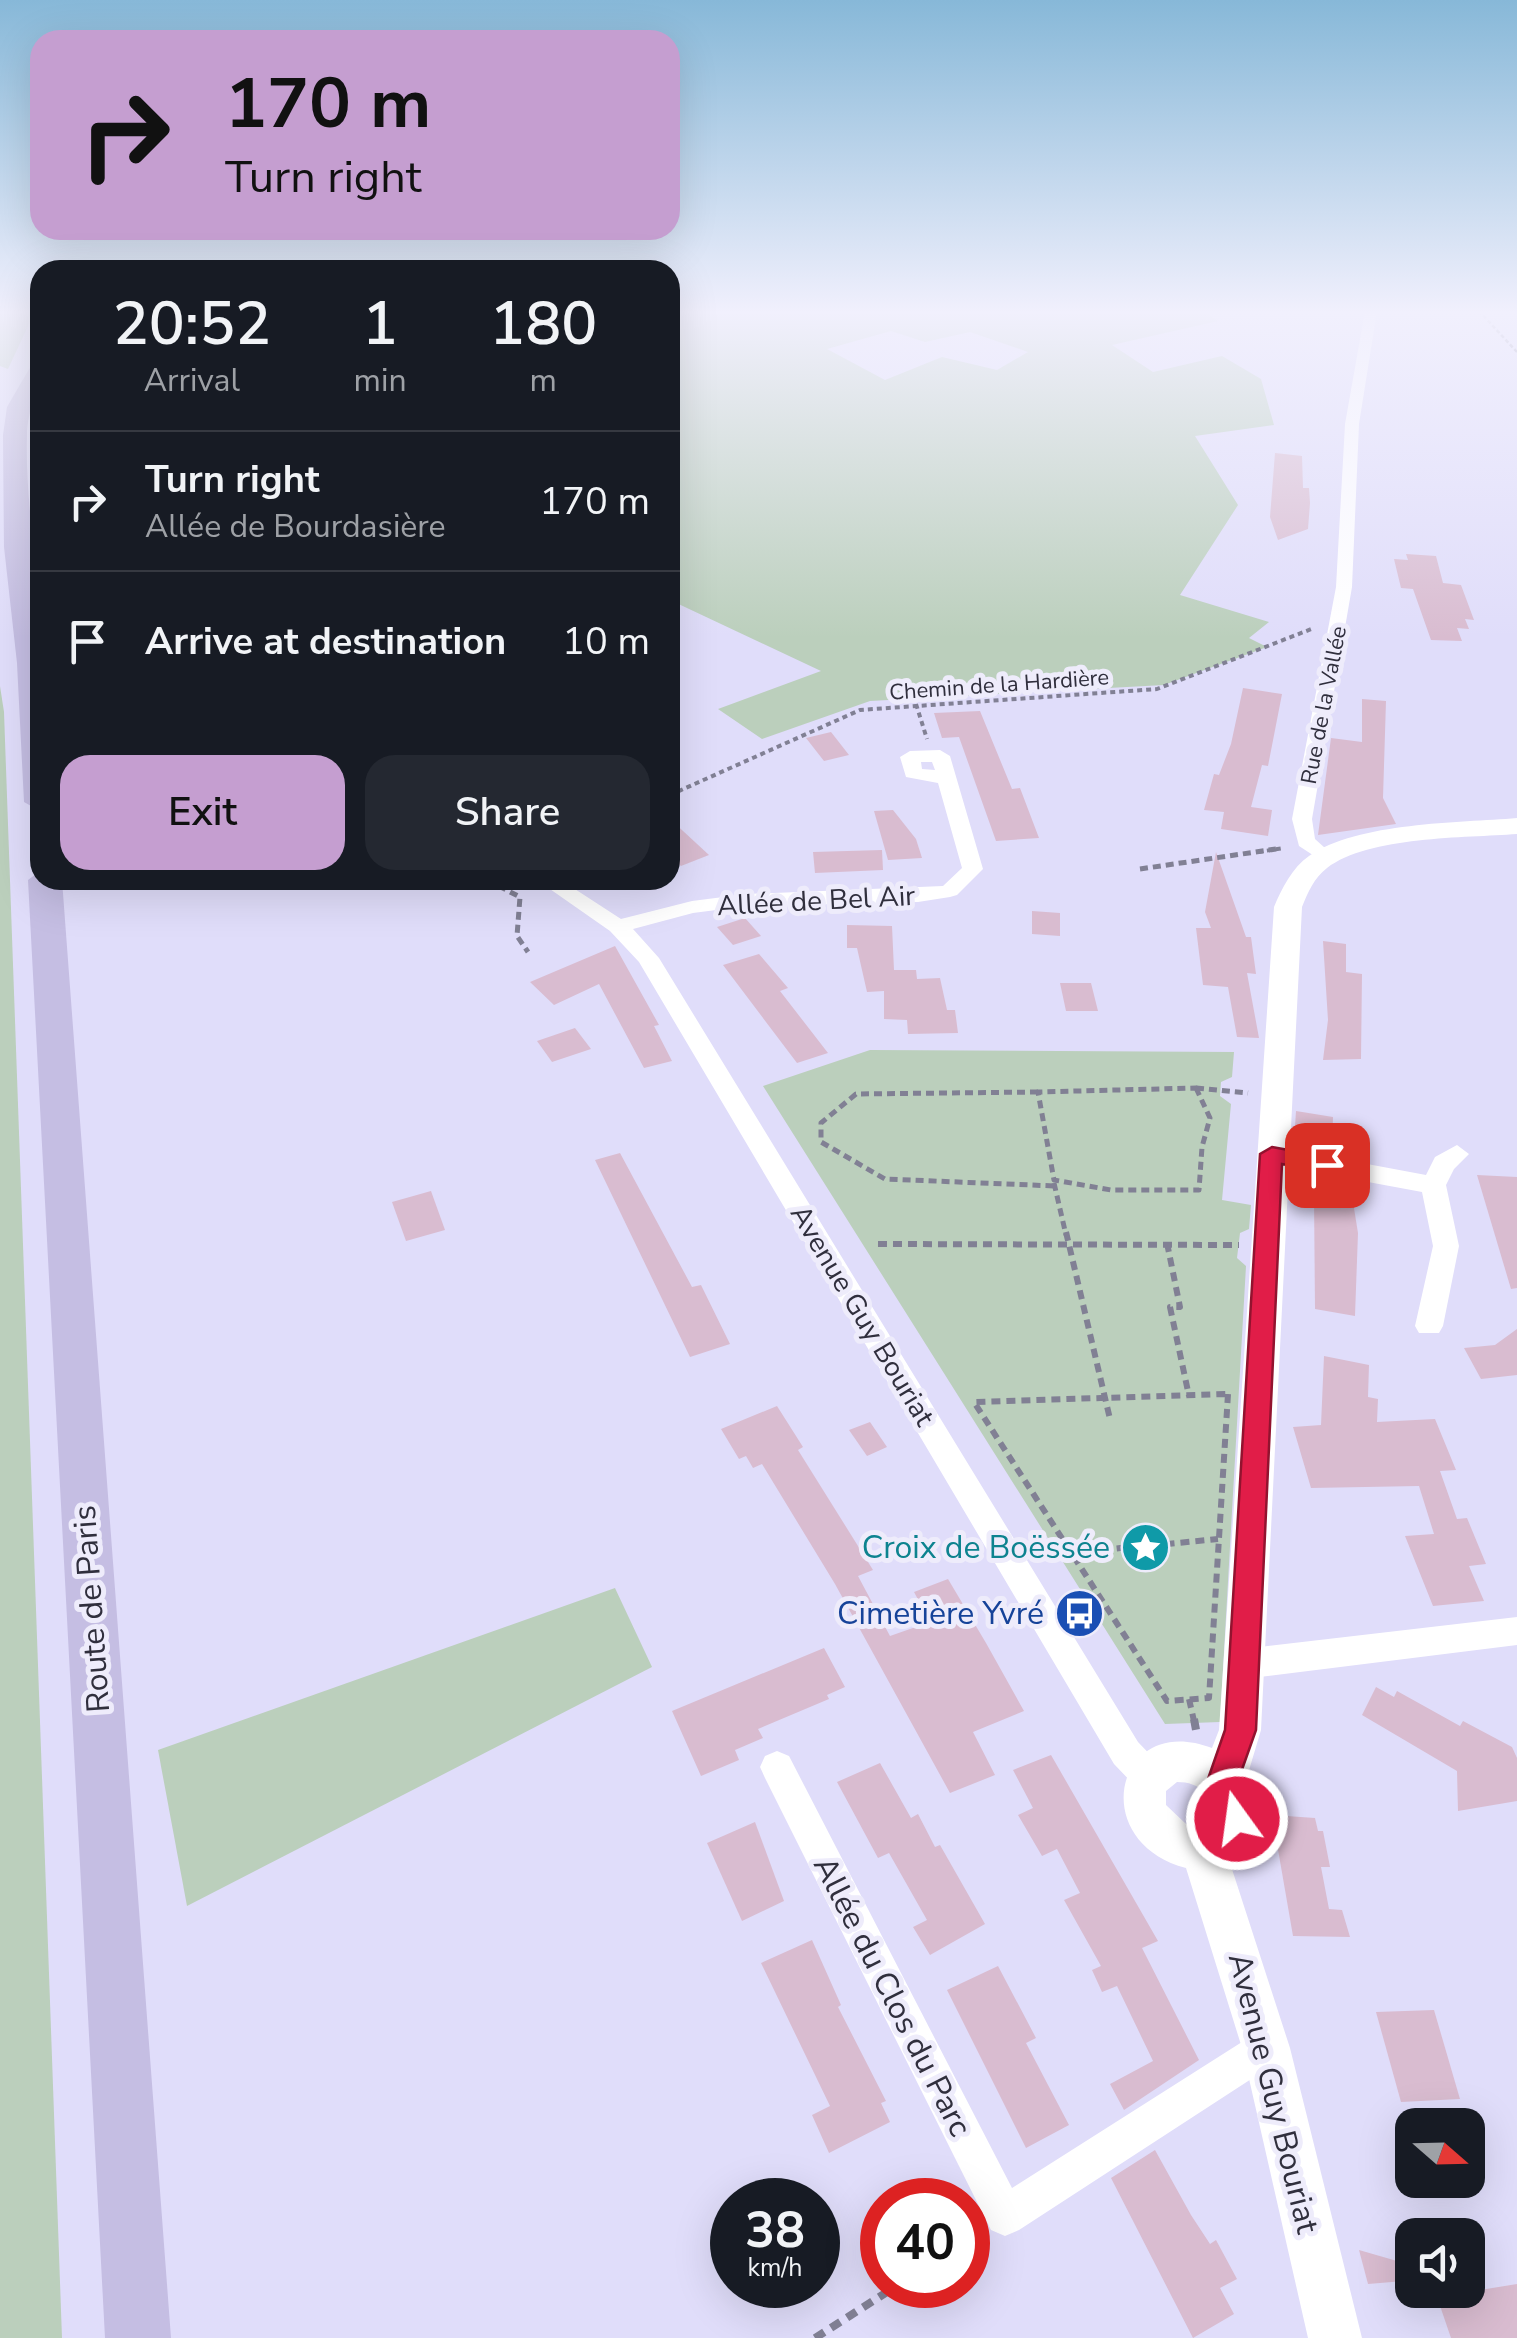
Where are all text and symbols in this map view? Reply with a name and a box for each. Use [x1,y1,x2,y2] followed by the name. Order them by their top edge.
[225,56,431,152] text: 170 m
[60,70,190,200] icon: right
[225,147,422,208] text: Turn right
[113,283,271,365] text: 20:52
[362,283,398,365] text: 1
[489,283,597,365] text: 180
[144,359,240,402] text: Arrival
[354,359,407,402] text: min
[530,359,557,402] text: m
[145,454,320,505] text: Turn right
[60,474,115,529] icon: right
[539,476,650,527] text: 170 m
[145,505,446,548] text: Allée de Bourdasière
[60,614,115,669] icon: arrive
[145,616,506,667] text: Arrive at destination
[562,616,650,667] text: 10 m
[1294,624,1354,787] street label: Rue de la Vallée
[888,662,1110,708] street label: Chemin de la Hardière
[60,755,345,870] button: Exit
[365,755,650,870] button: Share
[716,877,916,925] street label: Allée de Bel Air
[1285,1123,1370,1208] pin
[1300,1138,1355,1193] icon: arrive
[781,1198,943,1433] street label: Avenue Guy Bouriat
[63,1504,120,1714] street label: Route de Paris
[1119,1521,1171,1573] place icon: Croix de Boëssée
[862,1526,1110,1569] place label: Croix de Boëssée
[1053,1587,1105,1639] bus stop icon: Cimetière Yvré
[837,1592,1044,1635] place label: Cimetière Yvré
[1185,1767,1289,1871] position arrow
[803,1849,982,2144] street label: Allée du Clos du Parc
[1218,1948,1329,2239] street label: Avenue Guy Bouriat
[1395,2108,1485,2198] north arrow
[1395,2108,1485,2308] map controls
[860,2178,990,2308] speed limit sign: 40
[745,2196,805,2265] text: 38
[1395,2218,1485,2308] button: sound
[747,2251,803,2285] text: km/h

